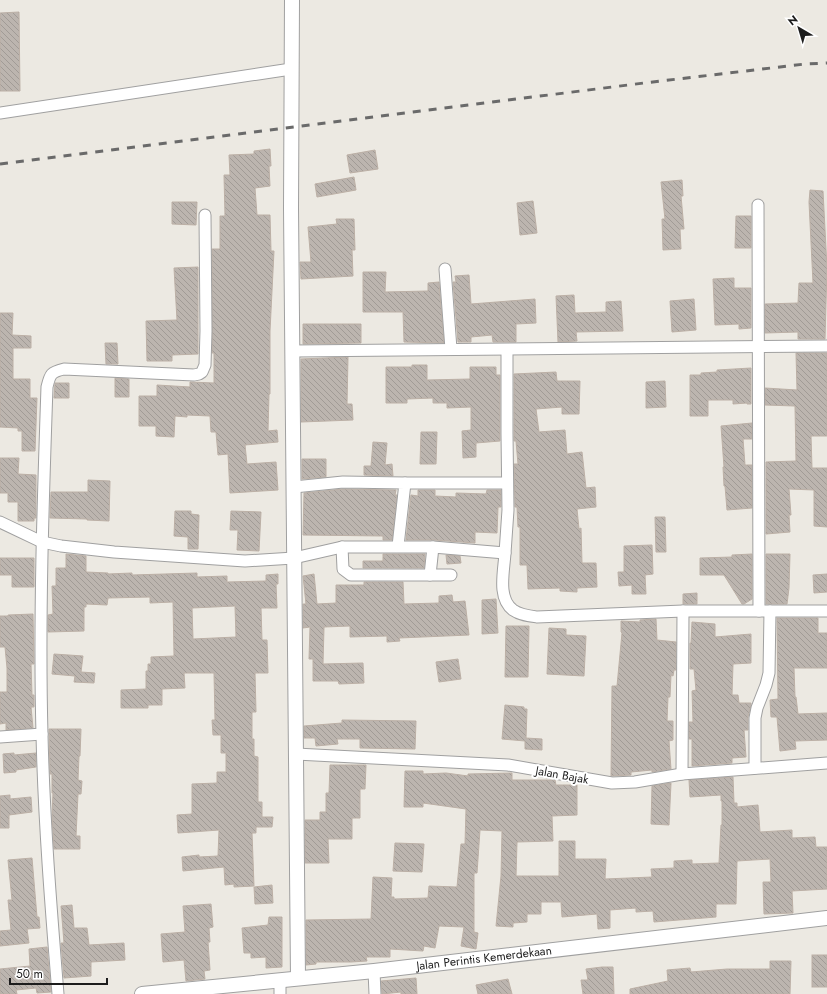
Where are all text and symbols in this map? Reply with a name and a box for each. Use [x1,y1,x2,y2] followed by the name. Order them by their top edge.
[779,8,819,48] north arrow
[784,11,801,29] text: N
[532,761,591,789] street label: Jalan Bajak
[414,941,553,975] street label: Jalan Perintis Kemerdekaan
[10,960,107,986] scale bar
[16,965,43,983] text: 50 m

